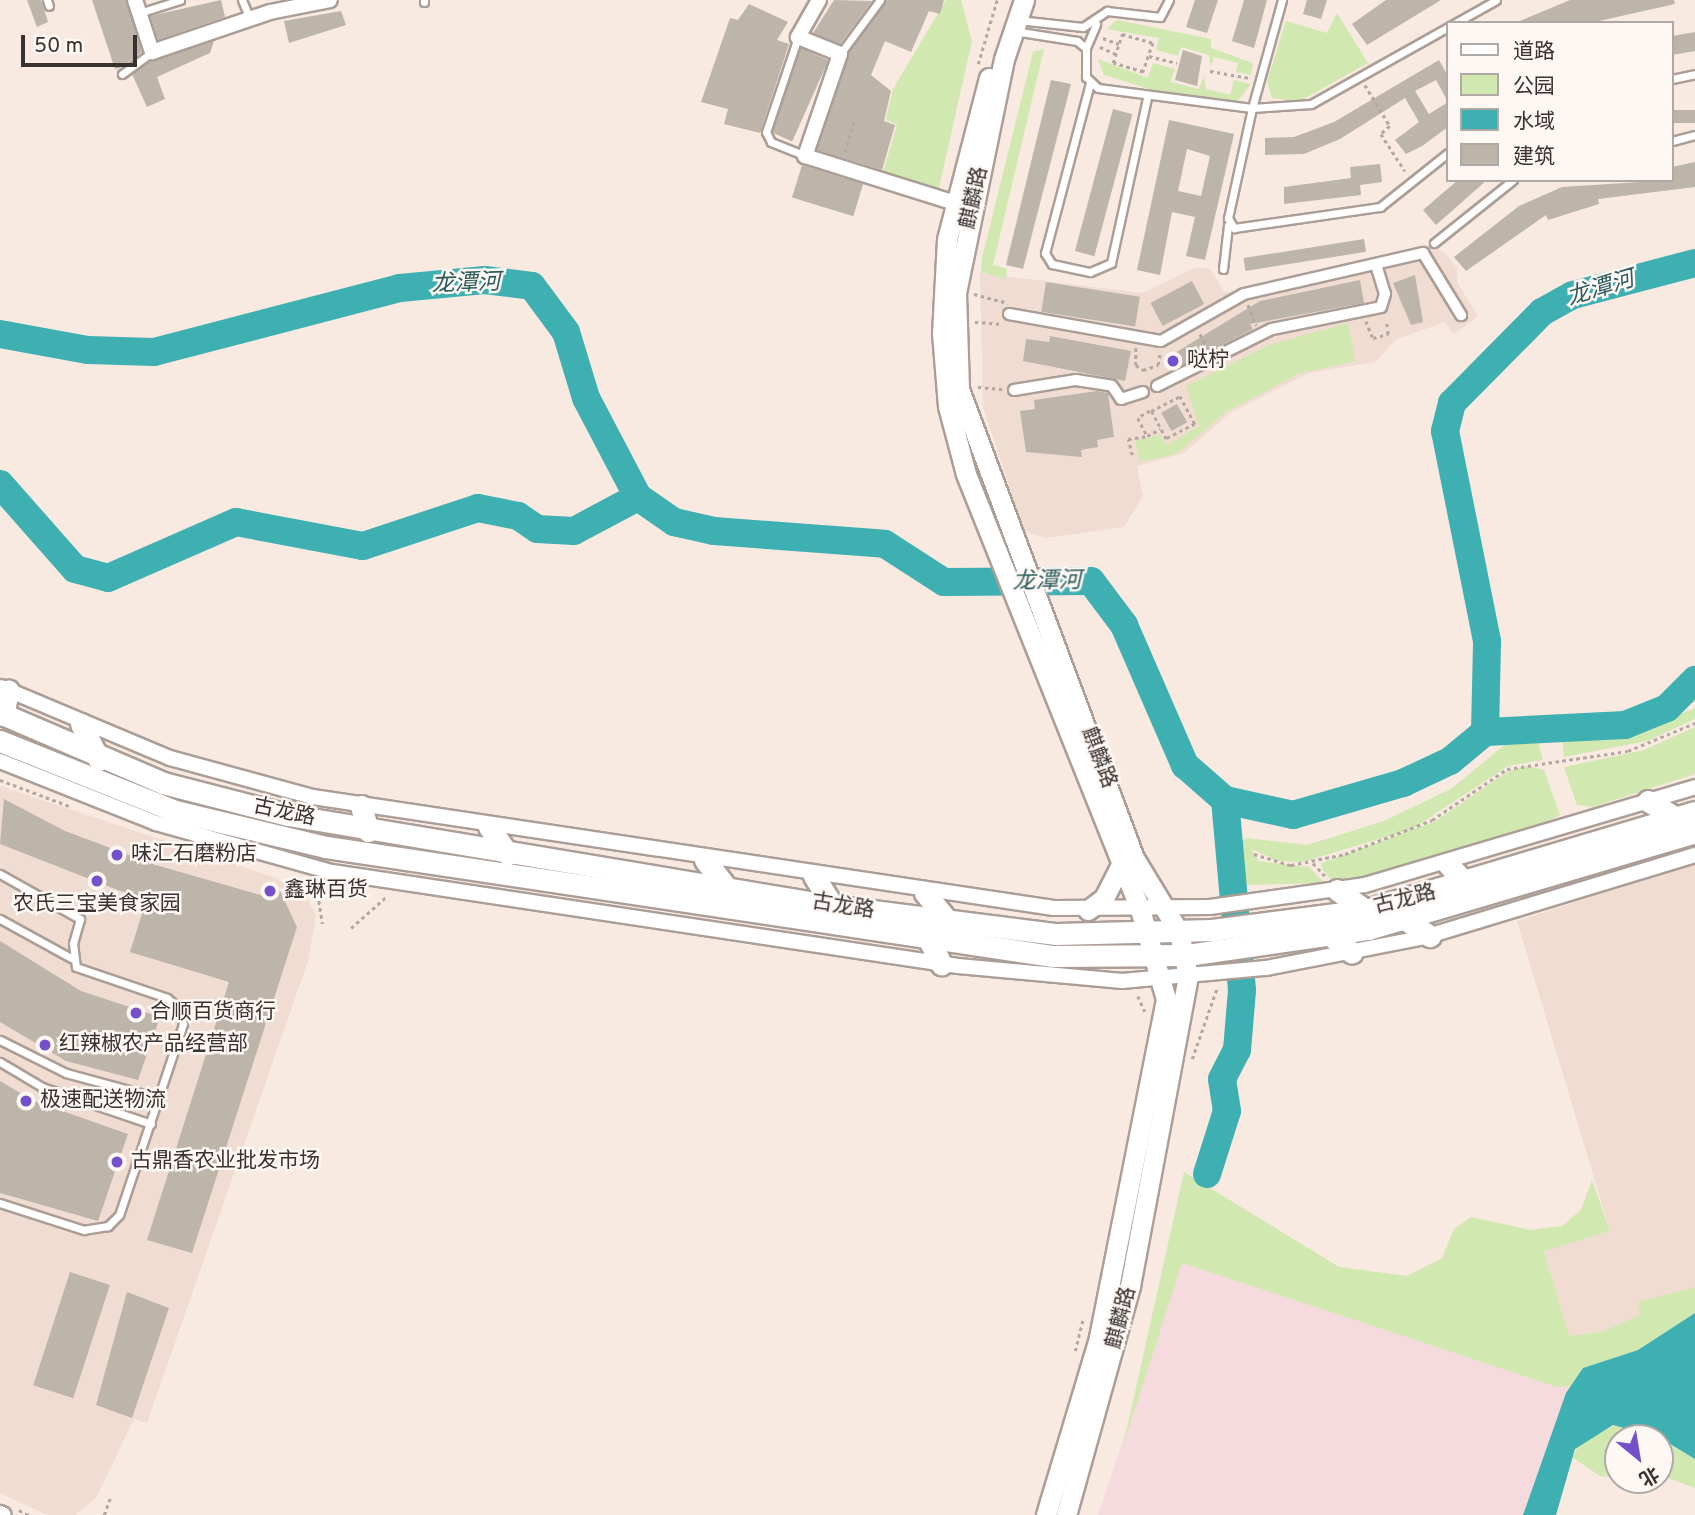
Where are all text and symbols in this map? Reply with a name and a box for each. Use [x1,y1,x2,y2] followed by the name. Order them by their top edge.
[24,21,140,65] scale bar
[1446,21,1674,182] legend
[34,33,83,60] text: 50 m
[1513,39,1555,66] text: 道路
[1513,74,1555,101] text: 公园
[1513,109,1555,136] text: 水域
[1513,144,1555,171] text: 建筑
[956,165,994,231] street label: 麒麟路
[1564,267,1638,313] water label: 龙潭河
[431,270,501,300] water label: 龙潭河
[1187,348,1229,374] place label: 哒柠
[1165,353,1181,369] marker: 哒柠
[1012,569,1082,597] water label: 龙潭河
[1075,724,1121,792] street label: 麒麟路
[251,794,317,832] street label: 古龙路
[131,842,257,868] place label: 味汇石磨粉店
[109,847,125,863] marker: 味汇石磨粉店
[89,873,105,889] marker: 农氏三宝美食家园
[284,878,368,904] place label: 鑫琳百货
[1371,880,1439,920] street label: 古龙路
[262,883,278,899] marker: 鑫琳百货
[810,890,876,924] street label: 古龙路
[13,892,181,918] place label: 农氏三宝美食家园
[150,1000,276,1026] place label: 合顺百货商行
[128,1005,144,1021] marker: 合顺百货商行
[59,1032,248,1058] place label: 红辣椒农产品经营部
[37,1037,53,1053] marker: 红辣椒农产品经营部
[40,1088,166,1114] place label: 极速配送物流
[18,1093,34,1109] marker: 极速配送物流
[131,1149,320,1175] place label: 古鼎香农业批发市场
[109,1154,125,1170] marker: 古鼎香农业批发市场
[1102,1284,1142,1352] street label: 麒麟路
[1604,1424,1674,1494] north arrow
[1634,1460,1663,1491] text: 北

